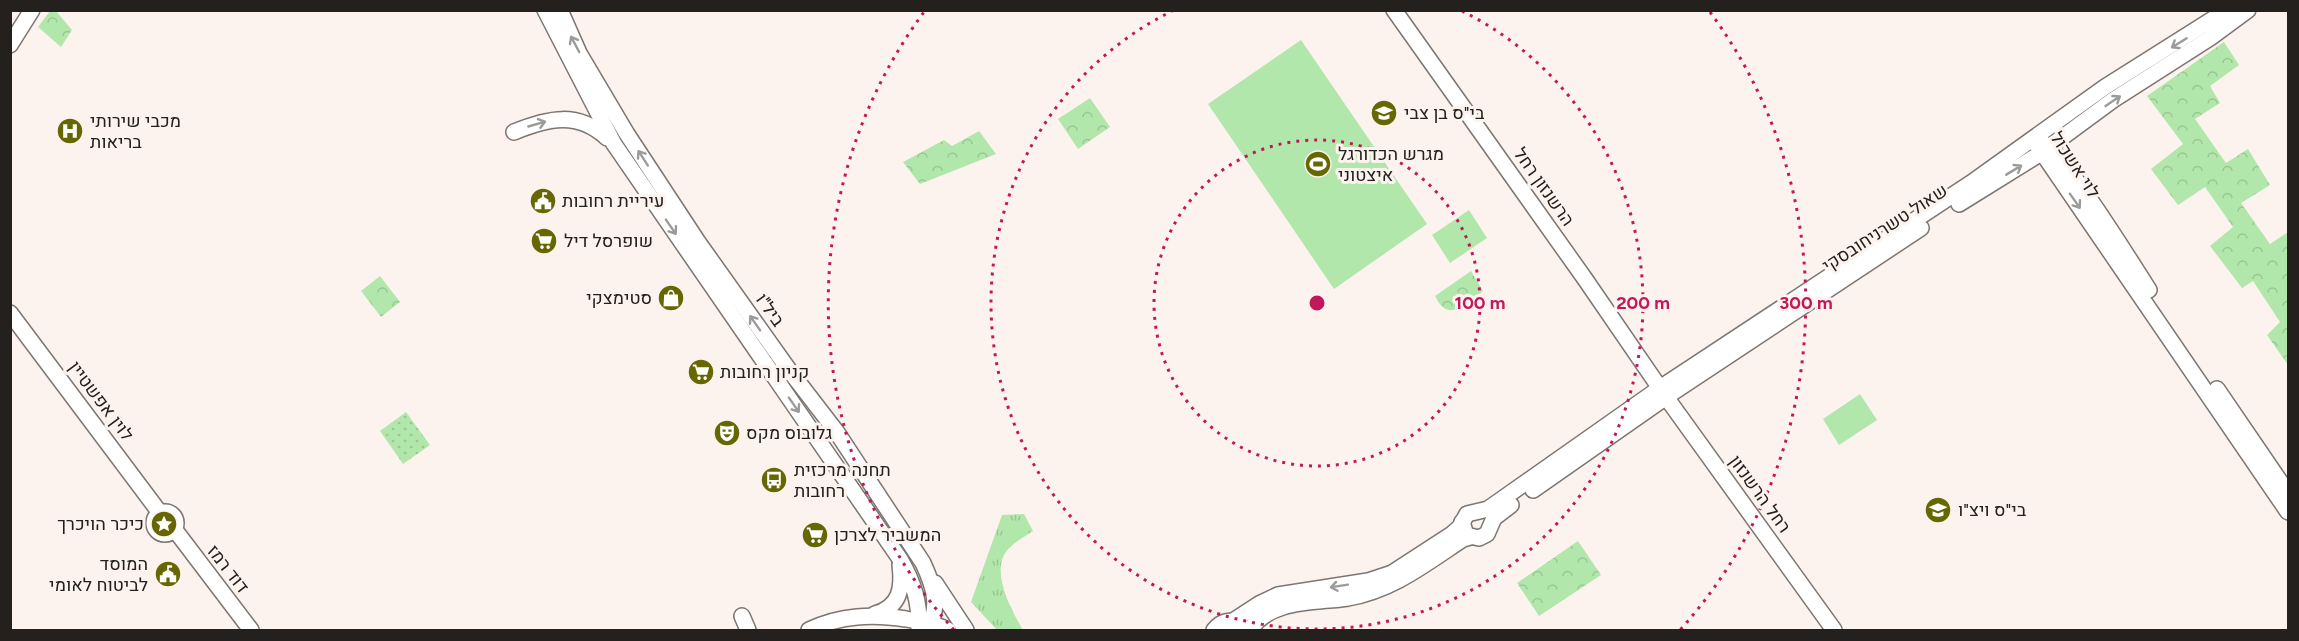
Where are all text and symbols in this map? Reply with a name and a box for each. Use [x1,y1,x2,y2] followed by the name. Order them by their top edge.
[569,35,580,53] one-way arrow
[2170,36,2187,49] one-way arrow
[2105,95,2121,107] one-way arrow
[1369,98,1399,128] school or university icon: בי"ס בן צבי
[1404,102,1485,124] place label: בי"ס בן צבי
[90,110,181,153] place label: מכבי שירותי בריאות
[55,116,85,146] hospital icon: מכבי שירותי בריאות
[527,118,546,129] one-way arrow
[2045,128,2105,202] street label: לוי אשכול
[1338,143,1444,186] place label: מגרש הכדורגל איצטוני
[1509,144,1579,230] street label: הרשנזון רחל
[1303,149,1333,179] sports icon: מגרש הכדורגל איצטוני
[636,150,648,167] one-way arrow
[2005,163,2022,175] one-way arrow
[1818,179,1952,277] street label: שאול טשרניחובסקי
[528,186,558,216] public building icon: עיריית רחובות
[562,190,664,212] place label: עיריית רחובות
[2069,192,2081,209] one-way arrow
[665,218,677,235] one-way arrow
[529,226,559,256] supermarket icon: שופרסל דיל
[564,230,653,252] place label: שופרסל דיל
[656,283,686,313] shop icon: סטימצקי
[586,287,652,309] place label: סטימצקי
[751,289,789,331] street label: ביל"ו
[1455,292,1505,314] text: 100 m
[1616,292,1670,314] text: 200 m
[1779,292,1833,314] text: 300 m
[1307,293,1327,313] centre of rings
[749,315,761,331] one-way arrow
[64,357,138,445] street label: לוין אפשטיין
[686,357,716,387] supermarket icon: קניון רחובות
[720,361,809,383] place label: קניון רחובות
[788,396,800,412] one-way arrow
[712,418,742,448] theatre icon: גלובוס מקס
[746,422,832,444] place label: גלובוס מקס
[1724,451,1796,537] street label: רחל הרשנזון
[794,459,891,502] place label: תחנה מרכזית רחובות
[759,465,789,495] bus stop icon: תחנה מרכזית רחובות
[1923,495,1953,525] school or university icon: בי"ס ויצ"ו
[1958,499,2027,521] place label: בי"ס ויצ"ו
[149,509,179,539] place icon: כיכר הויכרך
[57,513,144,535] place label: כיכר הויכרך
[800,520,830,550] supermarket icon: המשביר לצרכן
[834,524,941,546] place label: המשביר לצרכן
[202,541,254,597] street label: דוד רמז
[49,553,148,596] place label: המוסד לביטוח לאומי
[153,559,183,589] public building icon: המוסד לביטוח לאומי
[1330,581,1349,592] one-way arrow

